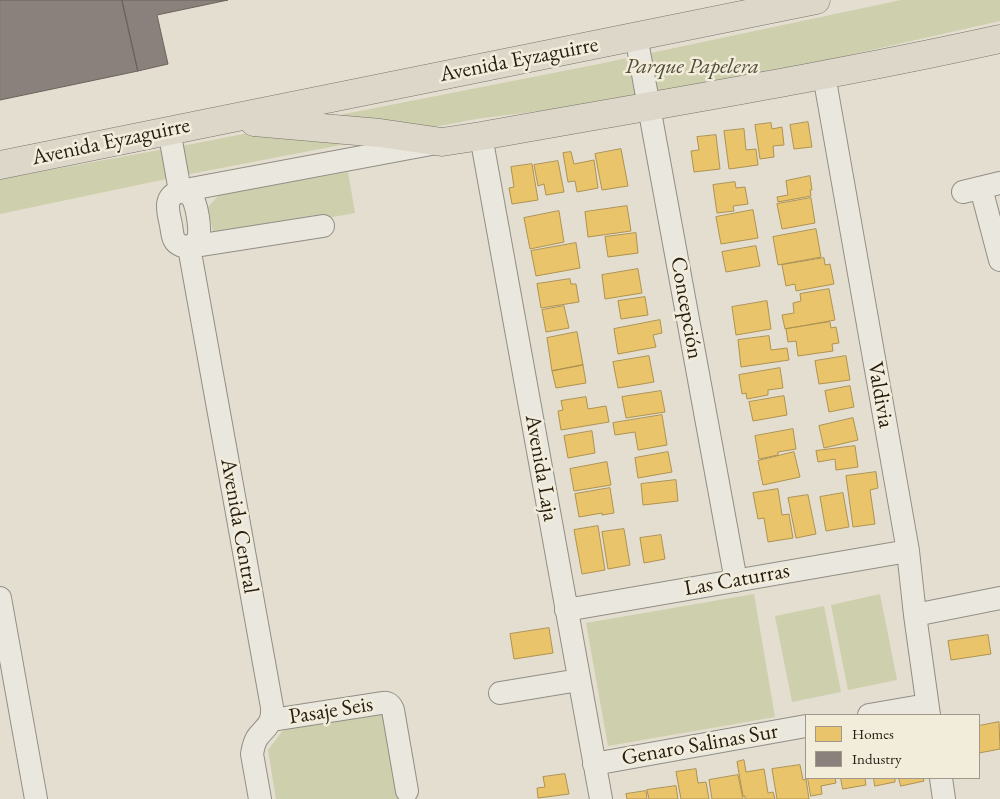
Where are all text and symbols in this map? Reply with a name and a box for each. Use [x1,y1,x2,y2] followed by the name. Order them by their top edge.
[437,32,601,88] street label: Avenida Eyzaguirre
[625,54,759,80] park label: Parque Papelera
[30,112,192,172] street label: Avenida Eyzaguirre
[664,255,708,361] street label: Concepción
[861,360,899,430] street label: Valdivia
[519,413,563,523] street label: Avenida Laja
[214,456,264,596] street label: Avenida Central
[682,558,792,602] street label: Las Caturras
[287,691,375,731] street label: Pasaje Seis
[805,714,980,779] legend
[620,718,780,772] street label: Genaro Salinas Sur
[852,724,894,743] text: Homes
[852,749,902,768] text: Industry

